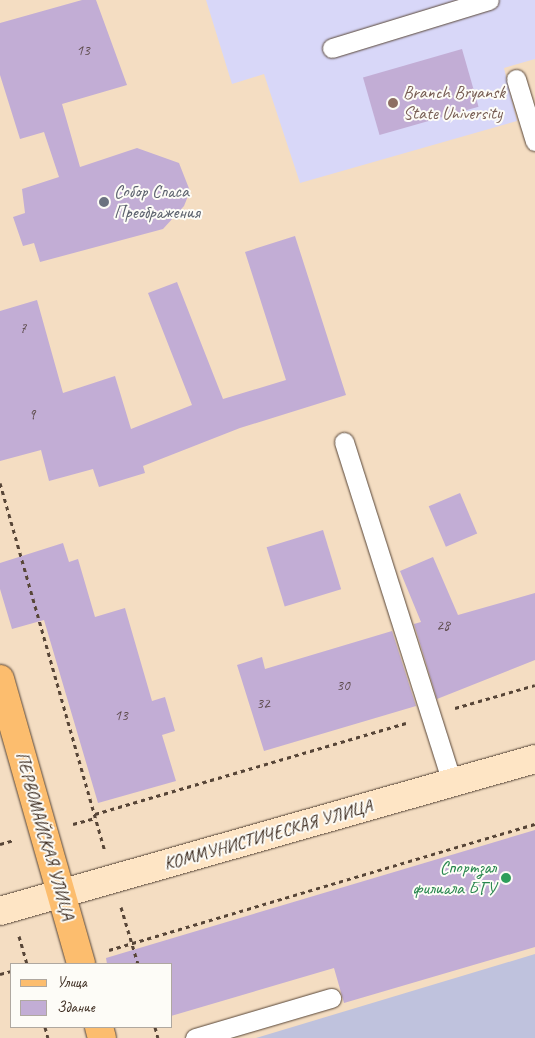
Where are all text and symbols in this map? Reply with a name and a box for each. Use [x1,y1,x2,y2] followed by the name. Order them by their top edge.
[76,42,90,60] house number: 13
[403,82,505,125] place label: Branch Bryansk State University
[387,97,399,109] marker: Branch Bryansk State University
[114,181,200,223] place label: Собор Спаса Преображения
[98,196,110,208] marker: Собор Спаса Преображения
[20,320,26,338] house number: 7
[29,406,35,424] house number: 9
[436,617,450,635] house number: 28
[336,677,350,695] house number: 30
[256,695,270,713] house number: 32
[114,707,128,725] house number: 13
[11,750,79,922] street label: ПЕРВОМАЙСКАЯ УЛИЦА
[162,795,374,875] street label: КОММУНИСТИЧЕСКАЯ УЛИЦА
[413,857,496,900] place label: Спортзал филиала БГУ
[500,872,512,884] marker: Спортзал филиала БГУ
[10,963,172,1028] legend
[57,973,87,992] text: Улица
[57,998,95,1017] text: Здание

